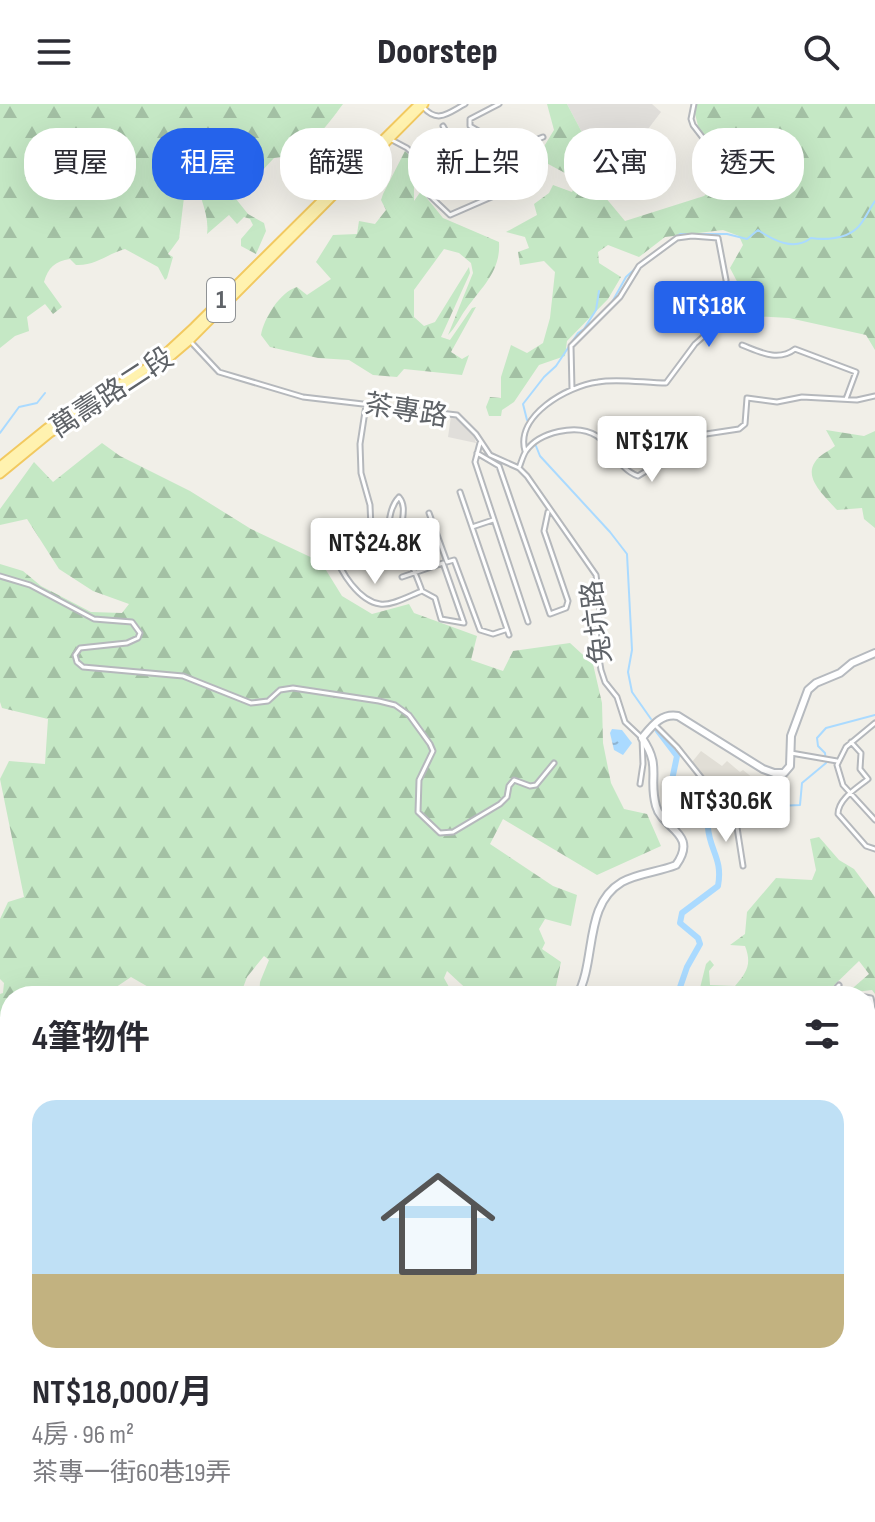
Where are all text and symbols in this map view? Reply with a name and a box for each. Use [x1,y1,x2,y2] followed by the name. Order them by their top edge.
[32,30,76,74] icon: menu
[799,30,843,74] icon: search
[377,31,498,74] text: Doorstep
[24,128,136,200] chip: 買屋
[152,128,264,200] chip: 租屋
[280,128,392,200] chip: 篩選
[408,128,548,200] chip: 新上架
[564,128,676,200] chip: 公寓
[692,128,804,200] chip: 透天
[207,278,235,322] road number: 1
[644,281,774,349] pin: NT$18K
[672,291,746,322] text: NT$18K
[44,341,180,445] street label: 萬壽路二段
[362,388,450,434] street label: 茶專路
[587,416,717,484] pin: NT$17K
[616,426,688,457] text: NT$17K
[292,518,458,586] pin: NT$24.8K
[329,528,421,559] text: NT$24.8K
[576,578,618,666] street label: 兔坑路
[643,776,809,844] pin: NT$30.6K
[680,786,772,817] text: NT$30.6K
[800,1012,844,1056] icon: filters
[32,1018,150,1059] text: 4筆物件
[366,1152,510,1296] icon: home
[32,1372,213,1413] text: NT$18,000/月
[32,1420,134,1451] text: 4房 · 96 m²
[32,1458,232,1489] text: 茶專一街60巷19弄

